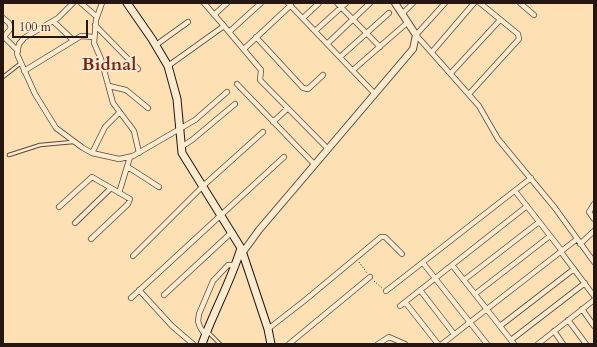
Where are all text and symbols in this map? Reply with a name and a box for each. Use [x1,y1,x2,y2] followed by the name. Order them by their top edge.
[14,12,90,38] scale bar
[19,19,51,35] text: 100 m
[82,55,136,77] district label: Bidnal

